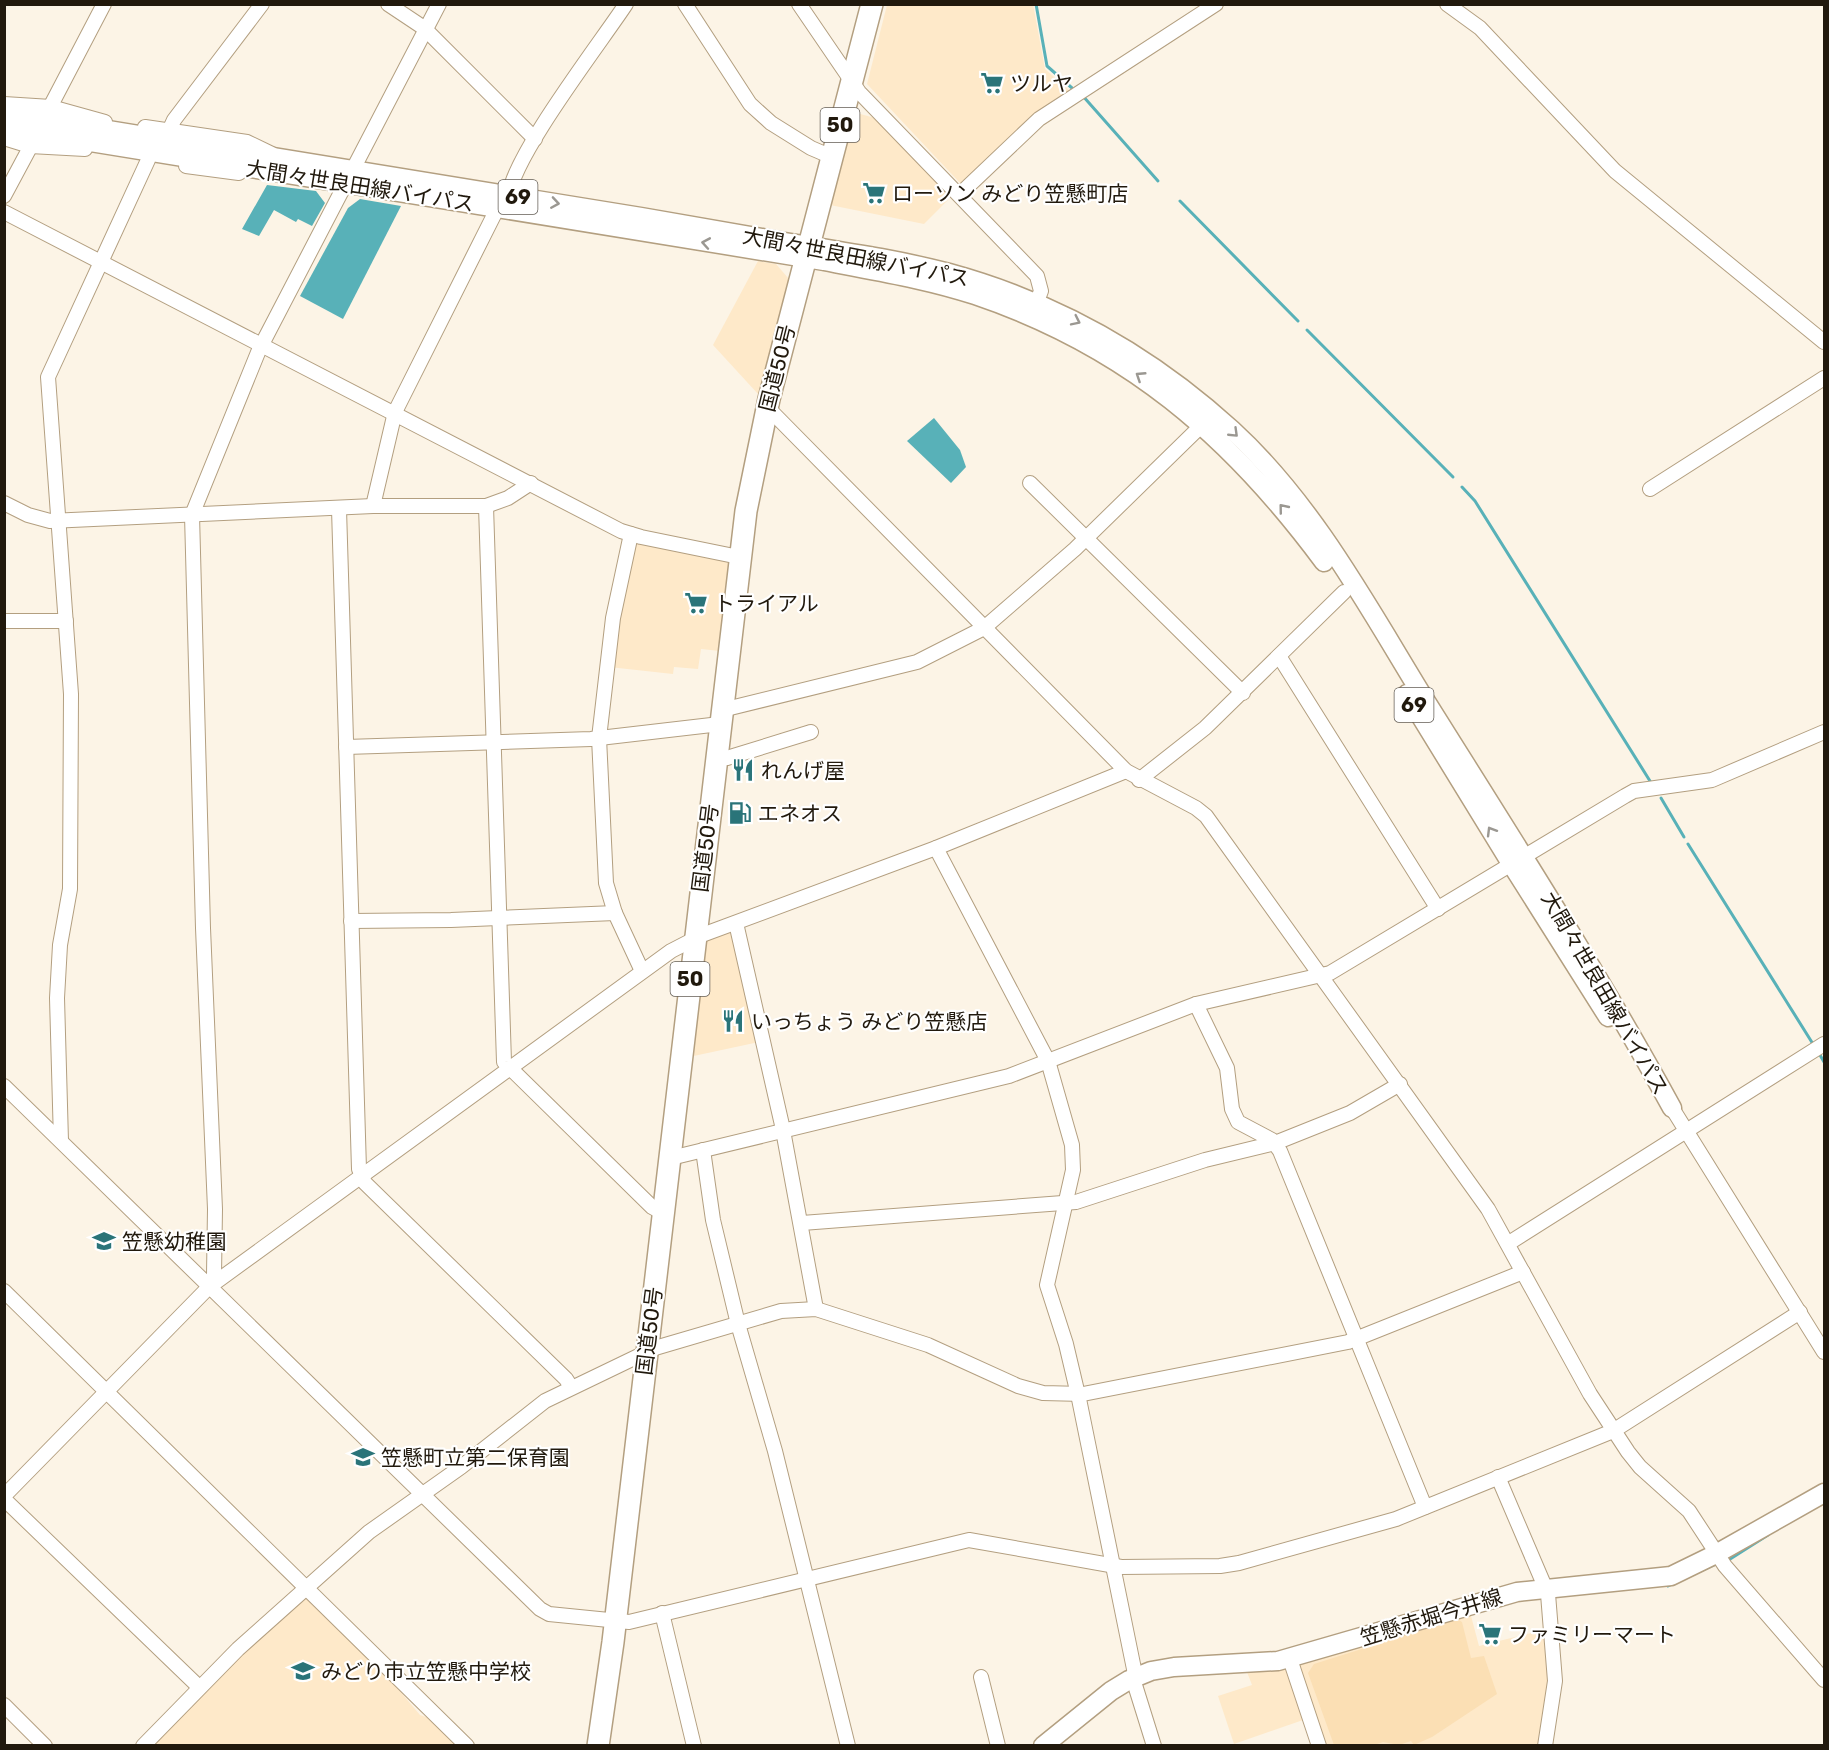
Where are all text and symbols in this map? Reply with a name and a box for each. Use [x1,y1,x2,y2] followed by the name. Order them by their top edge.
[979,70,1005,96] supermarket icon: ツルヤ
[1010,71,1073,96] place label: ツルヤ
[820,108,860,142] road number: 50
[244,156,476,216] street label: 大間々世良田線バイパス
[498,180,538,214] road number: 69
[861,180,887,206] supermarket icon: ローソン みどり笠懸町店
[892,181,1128,206] place label: ローソン みどり笠懸町店
[550,196,560,209] one-way arrow
[740,223,972,291] street label: 大間々世良田線バイパス
[701,237,710,249] one-way arrow
[1069,314,1080,326] one-way arrow
[754,322,800,414] street label: 国道50号
[1136,373,1147,384] one-way arrow
[1228,426,1238,437] one-way arrow
[1279,504,1290,515] one-way arrow
[683,590,709,616] supermarket icon: トライアル
[714,591,819,616] place label: トライアル
[1394,688,1434,722] road number: 69
[730,757,756,783] restaurant icon: れんげ屋
[761,758,845,783] place label: れんげ屋
[727,800,753,826] fuel station icon: エネオス
[758,801,842,826] place label: エネオス
[687,802,723,894] street label: 国道50号
[1486,827,1498,837] one-way arrow
[1537,887,1673,1099] street label: 大間々世良田線バイパス
[670,962,710,996] road number: 50
[720,1008,746,1034] restaurant icon: いっちょう みどり笠懸店
[751,1009,987,1034] place label: いっちょう みどり笠懸店
[91,1228,117,1254] school or university icon: 笠懸幼稚園
[122,1229,227,1254] place label: 笠懸幼稚園
[631,1285,667,1377] street label: 国道50号
[350,1444,376,1470] school or university icon: 笠懸町立第二保育園
[381,1445,570,1470] place label: 笠懸町立第二保育園
[1357,1584,1505,1650] street label: 笠懸赤堀今井線
[1477,1621,1503,1647] supermarket icon: ファミリーマート
[1508,1622,1676,1647] place label: ファミリーマート
[290,1658,316,1684] school or university icon: みどり市立笠懸中学校
[321,1659,531,1684] place label: みどり市立笠懸中学校

